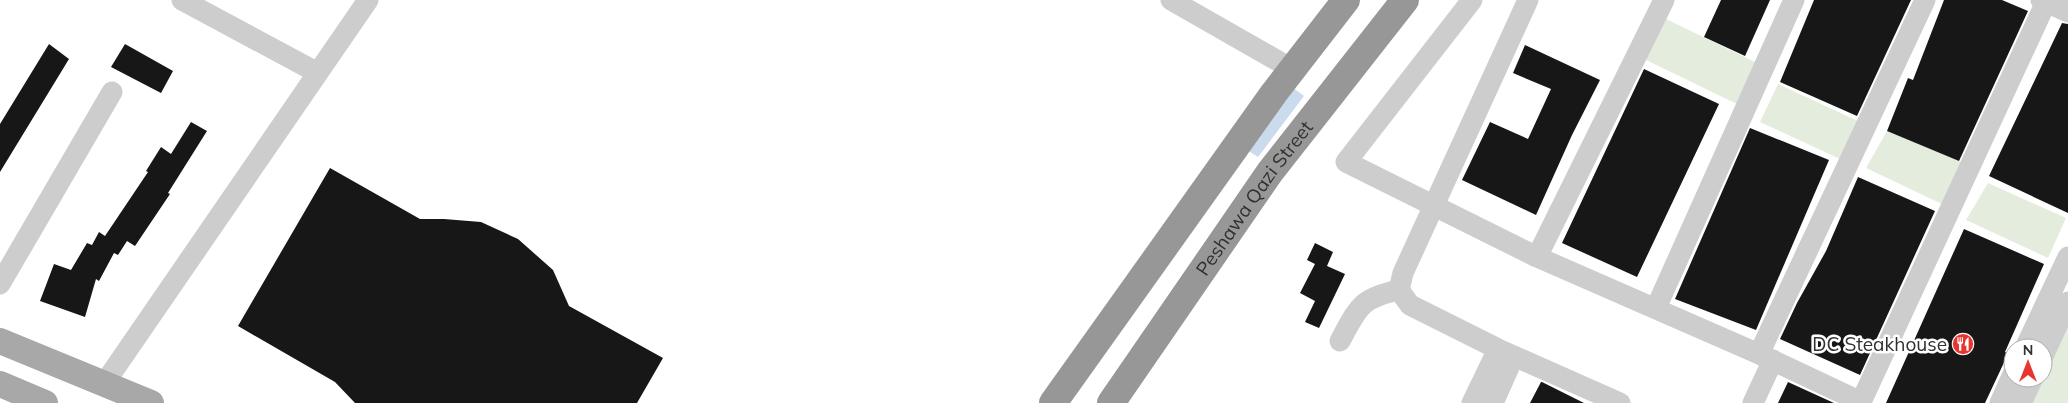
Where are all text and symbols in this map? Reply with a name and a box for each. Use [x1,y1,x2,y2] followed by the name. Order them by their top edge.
[1190,116,1318,280] street label: Peshawa Qazi Street
[1812,332,1947,356] place label: DC Steakhouse
[1951,332,1975,356] restaurant icon: DC Steakhouse
[2003,338,2053,388] north arrow
[2023,341,2033,359] text: N

